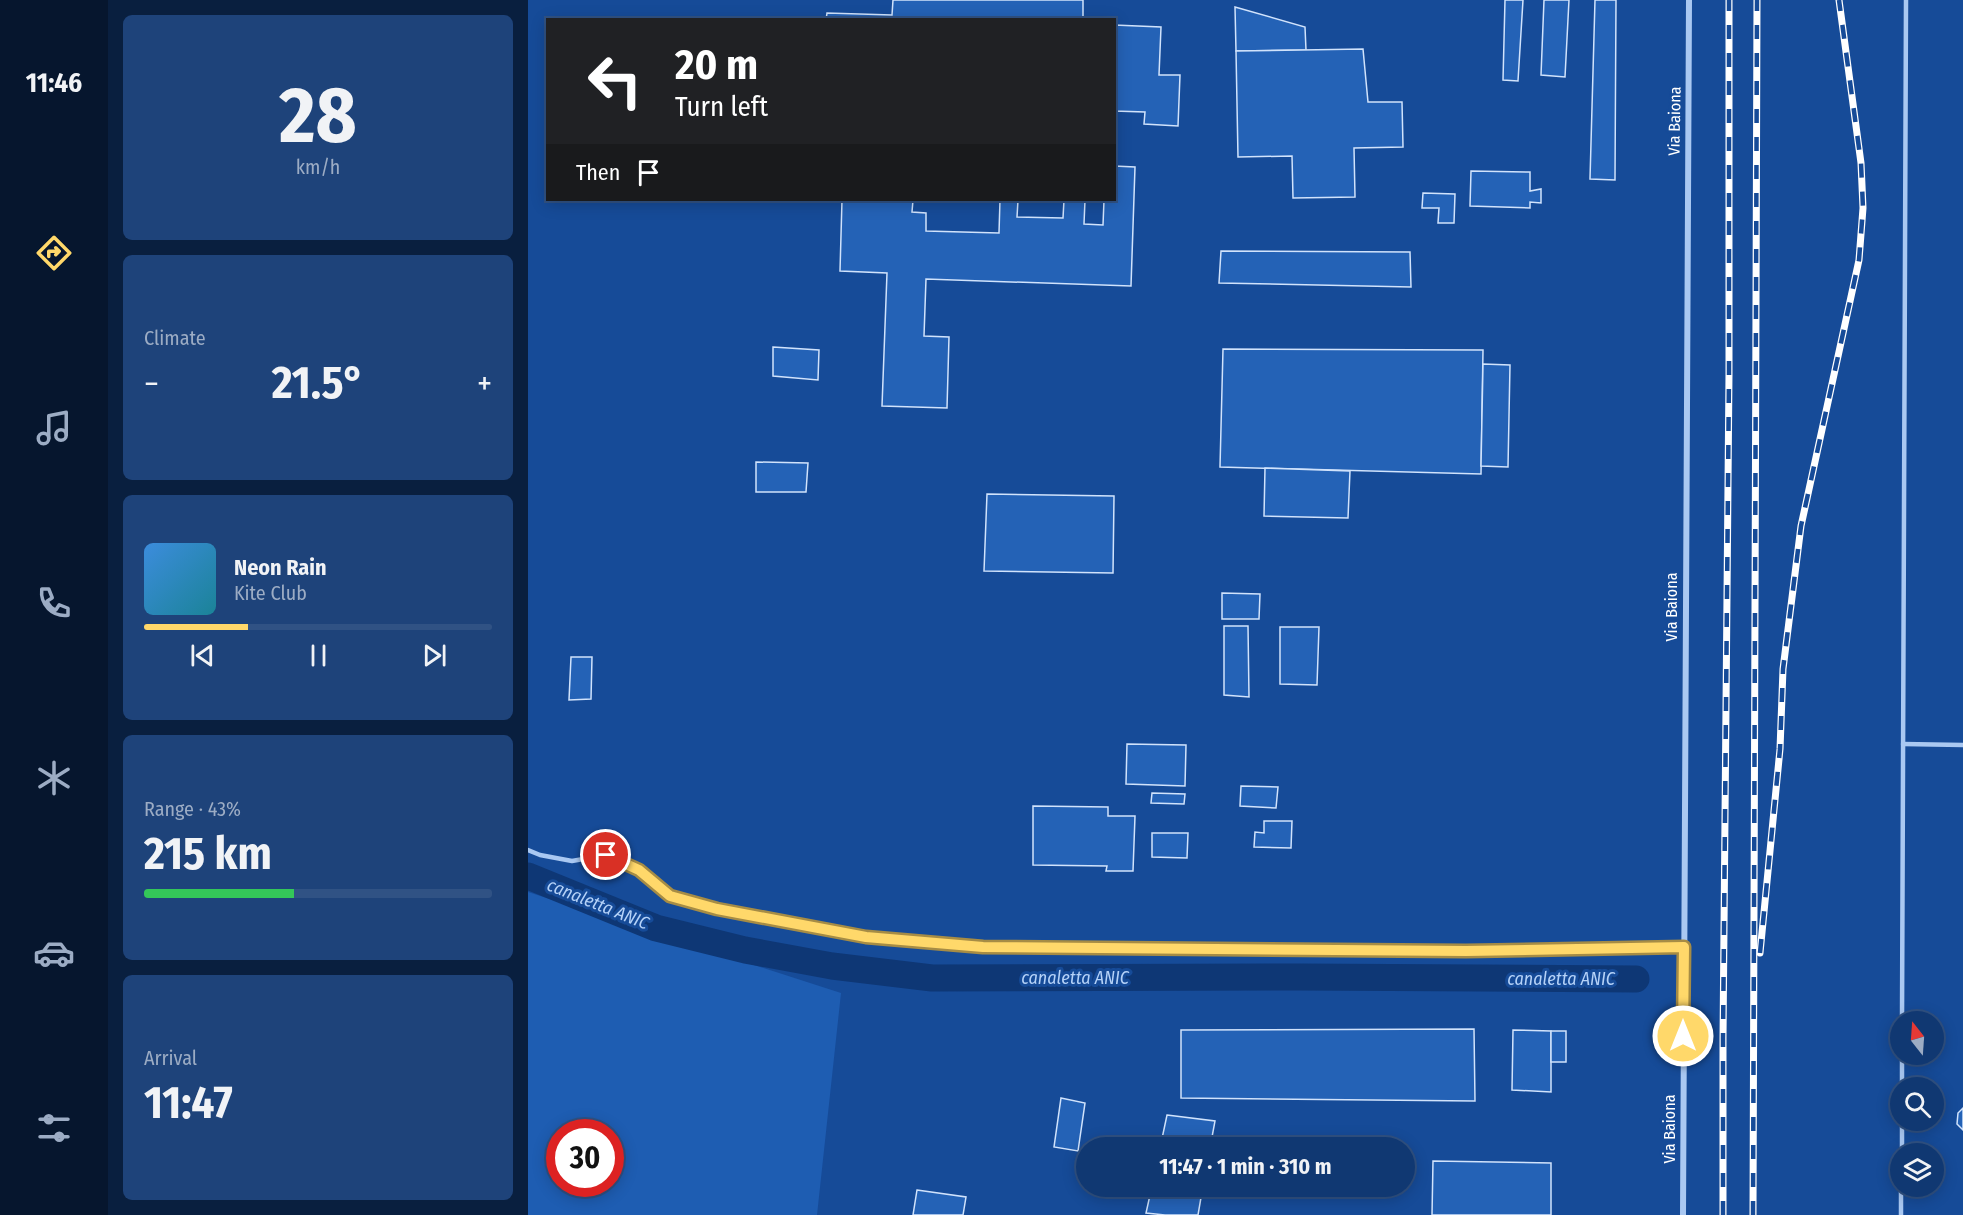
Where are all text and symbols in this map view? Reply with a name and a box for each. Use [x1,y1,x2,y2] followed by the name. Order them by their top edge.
[675,40,758,90] text: 20 m
[576,42,654,120] icon: left
[26,67,82,99] text: 11:46
[279,69,357,163] text: 28
[1664,86,1685,156] street label: Via Baiona
[675,91,768,123] text: Turn left
[296,155,340,179] text: km/h
[632,156,665,189] icon: arrive
[576,159,620,186] text: Then
[33,232,75,274] icon: directions
[144,326,206,350] text: Climate
[272,356,364,410] text: 21.5°
[144,364,159,404] text: −
[477,364,492,404] text: +
[33,407,75,449] icon: music
[234,554,327,581] text: Neon Rain
[1662,572,1681,642] street label: Via Baiona
[234,581,307,605] text: Kite Club
[33,582,75,624] icon: phone
[186,639,219,672] icon: previous
[302,639,335,672] icon: pause
[418,639,451,672] icon: next
[33,757,75,799] icon: climate
[144,797,241,821] text: Range · 43%
[144,827,272,881] text: 215 km
[580,829,631,880] pin
[589,838,622,871] icon: arrive
[544,874,653,935] water label: canaletta ANIC
[33,932,75,974] icon: car
[1021,967,1130,989] water label: canaletta ANIC
[1507,968,1616,990] water label: canaletta ANIC
[1651,1004,1715,1068] position arrow
[1890,1011,1944,1065] north arrow
[1890,1011,1944,1197] map controls
[144,1046,197,1070] text: Arrival
[144,1076,233,1130] text: 11:47
[1890,1077,1944,1131] button: search
[1660,1094,1679,1164] street label: Via Baiona
[33,1107,75,1149] icon: filters
[546,1119,624,1197] speed limit sign: 30
[1890,1143,1944,1197] button: layers
[1159,1153,1332,1180] text: 11:47 · 1 min · 310 m

